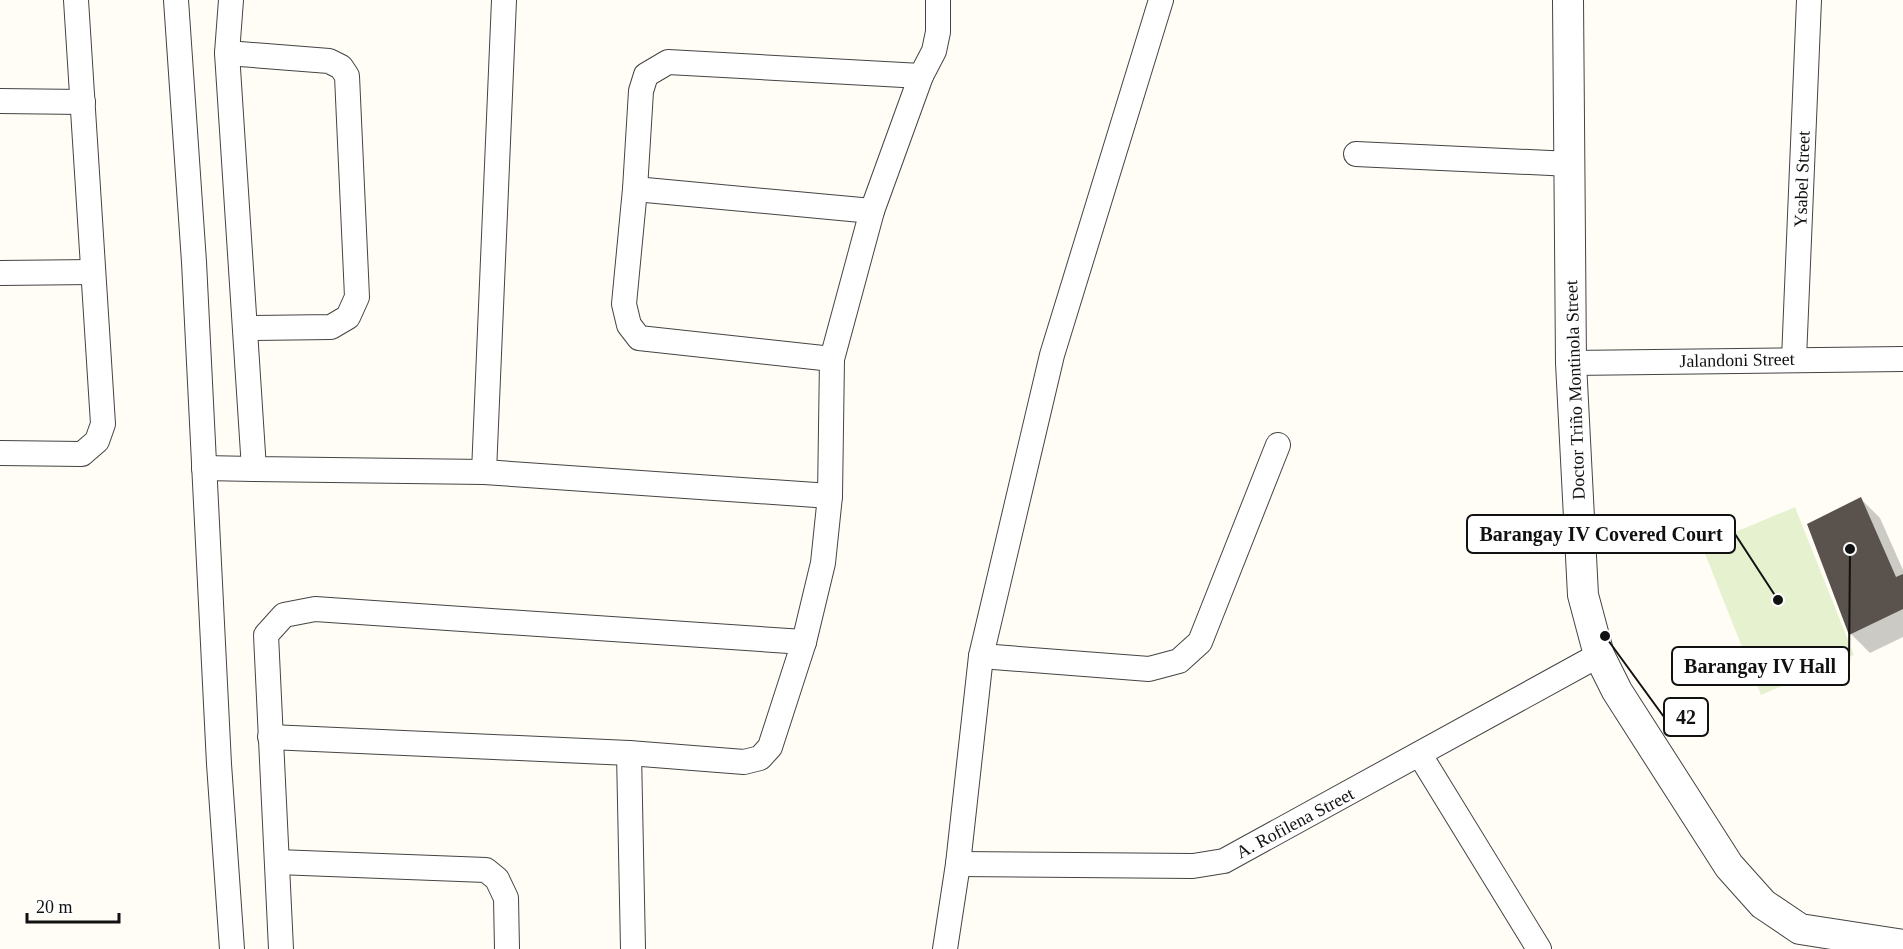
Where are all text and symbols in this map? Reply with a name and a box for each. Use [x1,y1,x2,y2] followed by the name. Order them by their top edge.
[1790,130,1814,228] street label: Ysabel Street
[1561,280,1589,500] street label: Doctor Triño Montinola Street
[1679,349,1795,371] street label: Jalandoni Street
[1467,515,1735,553] callout: Barangay IV Covered Court
[1479,523,1723,546] text: Barangay IV Covered Court
[1672,647,1849,685] callout: Barangay IV Hall
[1684,655,1836,678] text: Barangay IV Hall
[1664,698,1708,736] callout: 42
[1676,706,1696,728] text: 42
[1233,784,1357,862] street label: A. Rofilena Street
[27,886,118,924] scale bar
[36,897,73,917] text: 20 m

